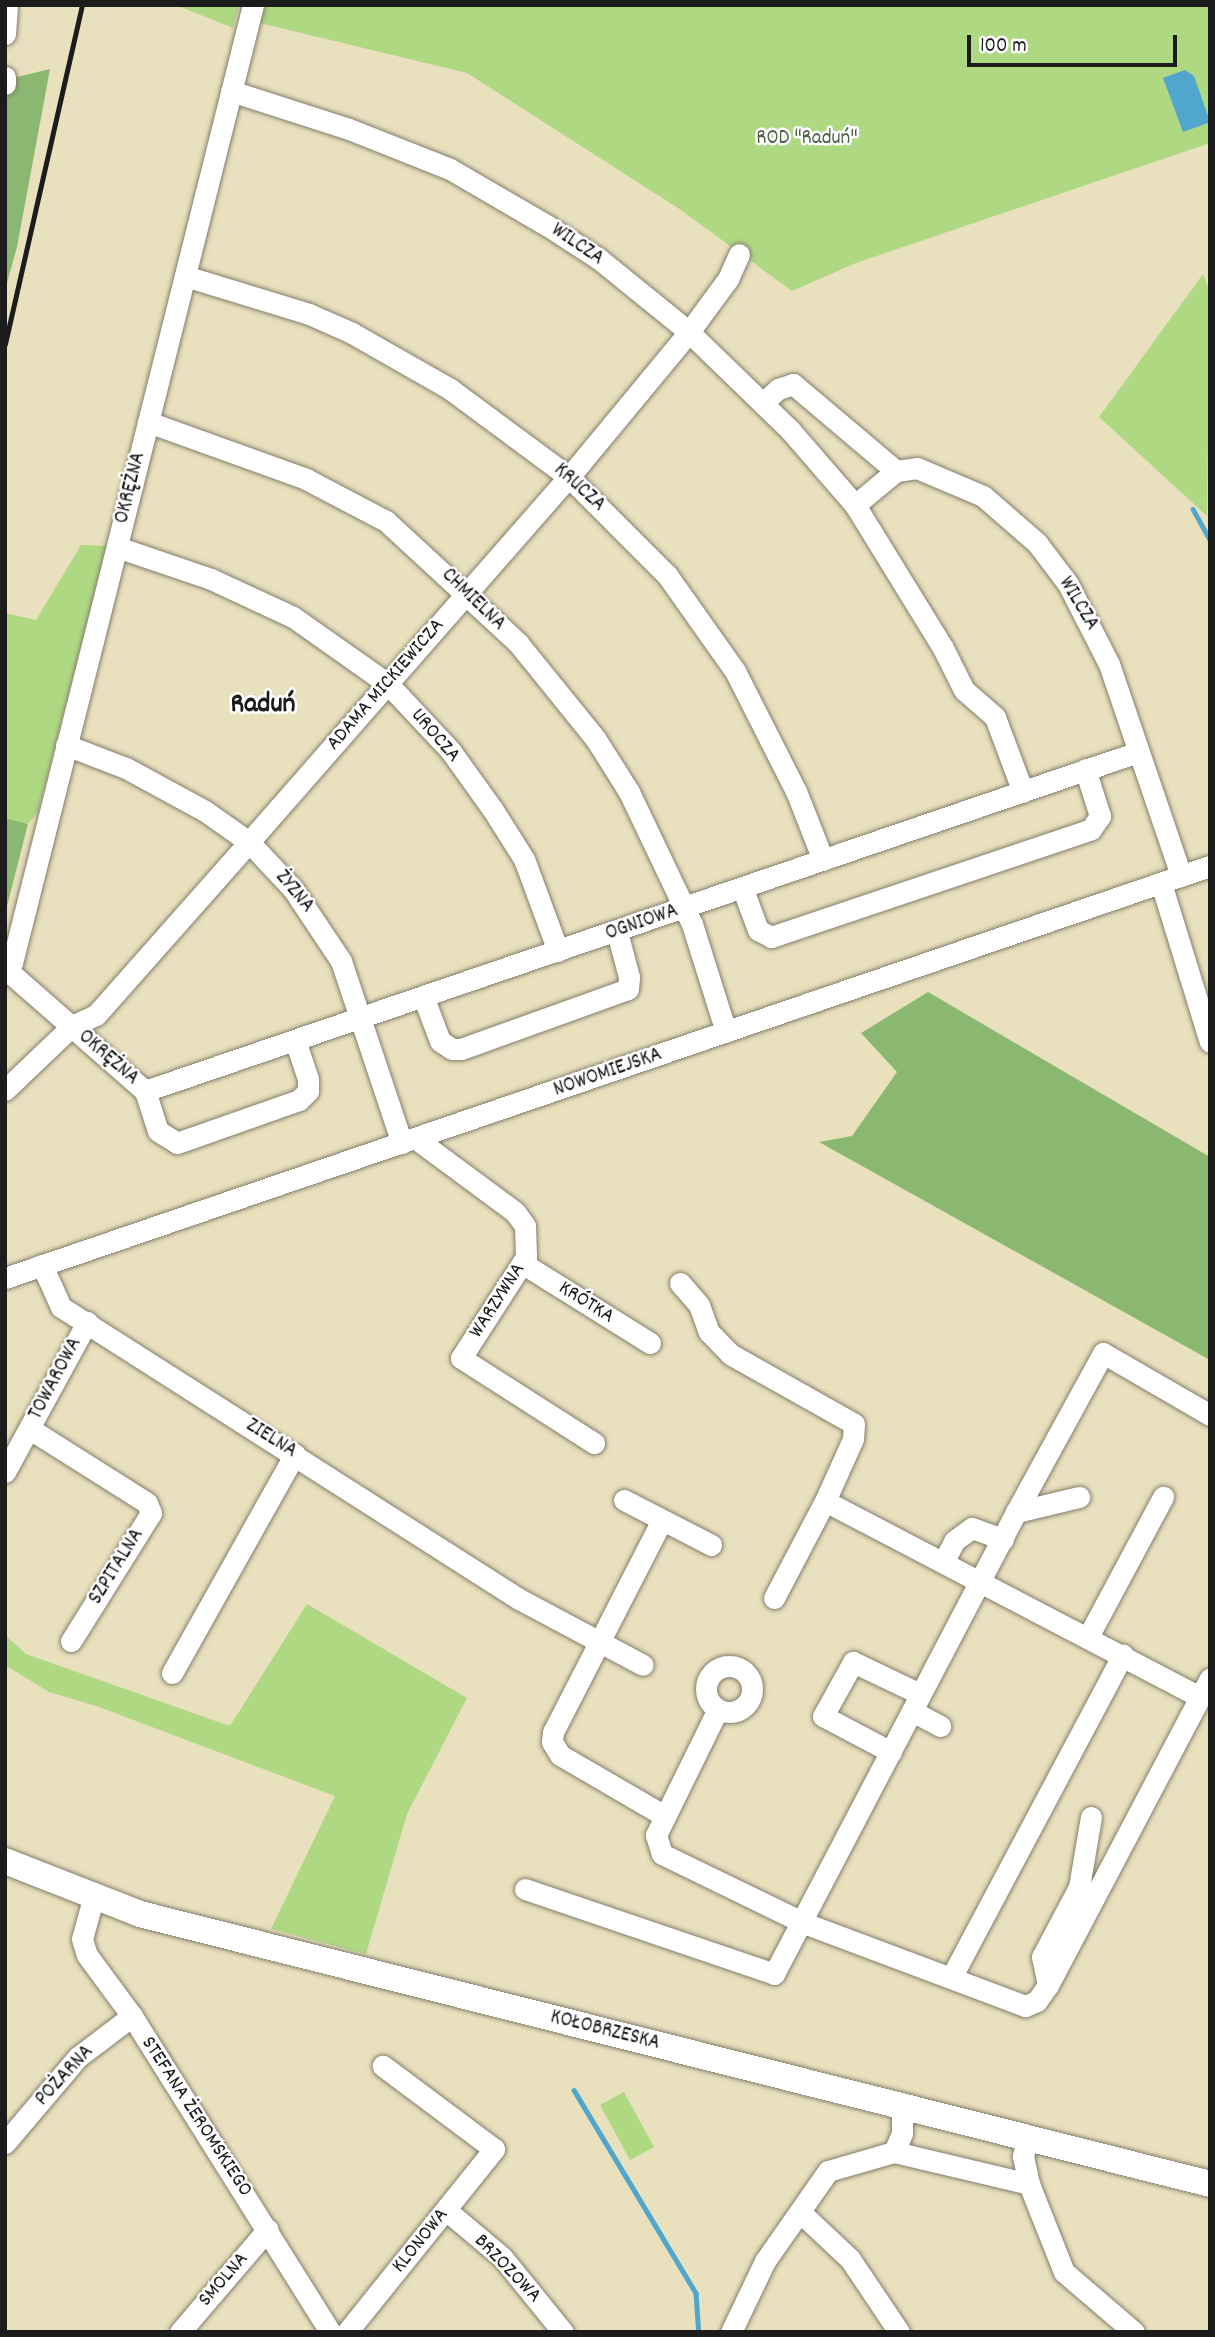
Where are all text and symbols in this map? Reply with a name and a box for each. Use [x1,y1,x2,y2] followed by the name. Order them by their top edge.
[970,21,1180,65] scale bar
[980,32,1027,62] text: 100 m
[756,126,858,152] park label: ROD "Raduń"
[546,218,608,272] street label: WILCZA
[110,450,152,526] street label: OKRĘŻNA
[548,458,610,518] street label: KRUCZA
[436,563,510,637] street label: CHMIELNA
[1052,573,1104,635] street label: WILCZA
[322,614,450,756] street label: ADAMA MICKIEWICZA
[231,689,295,723] district label: Raduń
[405,704,465,768] street label: UROCZA
[269,865,319,919] street label: ŻYZNA
[602,899,682,947] street label: OGNIOWA
[72,1025,144,1091] street label: OKRĘŻNA
[550,1043,666,1103] street label: NOWOMIEJSKA
[464,1259,532,1343] street label: WARZYWNA
[553,1276,619,1330] street label: KRÓTKA
[24,1333,88,1425] street label: TOWAROWA
[241,1414,301,1464] street label: ZIELNA
[84,1524,150,1610] street label: SZPITALNA
[548,2005,662,2057] street label: KOŁOBRZESKA
[135,2032,257,2202] street label: STEFANA ŻEROMSKIEGO
[30,2040,100,2112] street label: POŻARNA
[387,2203,455,2279] street label: KLONOWA
[468,2229,546,2309] street label: BRZOZOWA
[193,2248,255,2312] street label: SMOLNA

